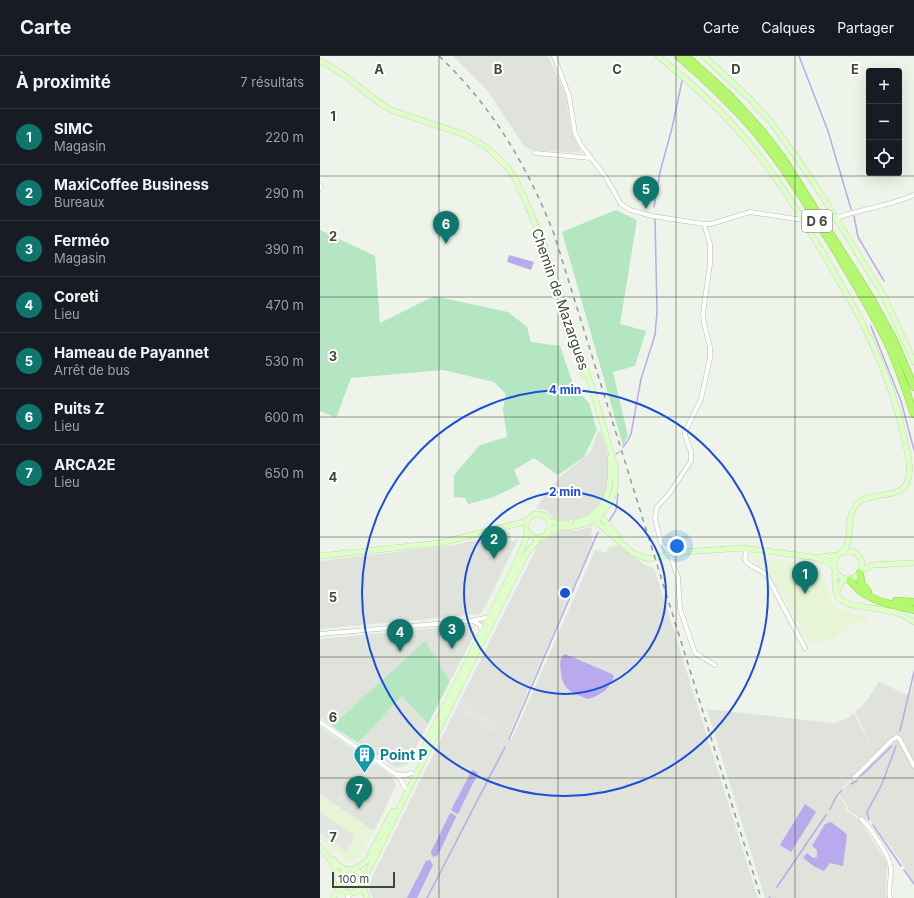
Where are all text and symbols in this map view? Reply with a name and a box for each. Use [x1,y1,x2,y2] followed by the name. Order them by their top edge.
[20,16,71,39] text: Carte
[703,19,739,36] text: Carte
[761,19,815,36] text: Calques
[837,19,894,36] text: Partager
[374,61,384,77] text: A
[494,61,503,77] text: B
[612,61,622,77] text: C
[731,61,741,77] text: D
[851,61,859,77] text: E
[866,68,902,176] map controls
[866,68,902,104] button: +
[16,72,111,92] text: À proximité
[240,74,304,90] text: 7 résultats
[866,104,902,140] button: −
[330,108,336,124] text: 1
[54,119,93,138] text: SIMC
[26,129,32,145] text: 1
[265,129,304,145] text: 220 m
[54,138,106,154] text: Magasin
[866,140,902,176] button: locate
[54,175,209,194] text: MaxiCoffee Business
[633,176,659,209] pin: 5
[25,185,33,201] text: 2
[265,185,304,201] text: 290 m
[54,194,105,210] text: Bureaux
[802,210,832,232] road number: D 6
[433,211,459,244] pin: 6
[529,226,593,372] street label: Chemin de Mazargues
[329,228,337,244] text: 2
[54,231,109,250] text: Ferméo
[25,241,33,257] text: 3
[265,241,304,257] text: 390 m
[54,250,106,266] text: Magasin
[54,287,99,306] text: Coreti
[25,297,33,313] text: 4
[265,297,304,313] text: 470 m
[54,306,80,322] text: Lieu
[54,343,209,362] text: Hameau de Payannet
[329,348,337,364] text: 3
[25,353,33,369] text: 5
[265,353,304,369] text: 530 m
[54,362,130,378] text: Arrêt de bus
[549,382,581,397] text: 4 min
[54,399,104,418] text: Puits Z
[25,409,33,425] text: 6
[264,409,304,425] text: 600 m
[54,418,80,434] text: Lieu
[54,455,116,474] text: ARCA2E
[25,465,33,481] text: 7
[265,465,304,481] text: 650 m
[329,469,338,485] text: 4
[54,474,80,490] text: Lieu
[549,484,581,499] text: 2 min
[481,526,507,559] pin: 2
[667,536,687,556] your location
[792,561,818,594] pin: 1
[558,586,572,600] centre of rings
[329,589,337,605] text: 5
[439,616,465,649] pin: 3
[387,619,413,652] pin: 4
[329,709,337,725] text: 6
[351,741,377,774] building icon: Point P
[380,746,428,763] place label: Point P
[346,776,372,809] pin: 7
[329,829,337,845] text: 7
[332,870,395,889] scale bar
[338,872,369,886] text: 100 m

